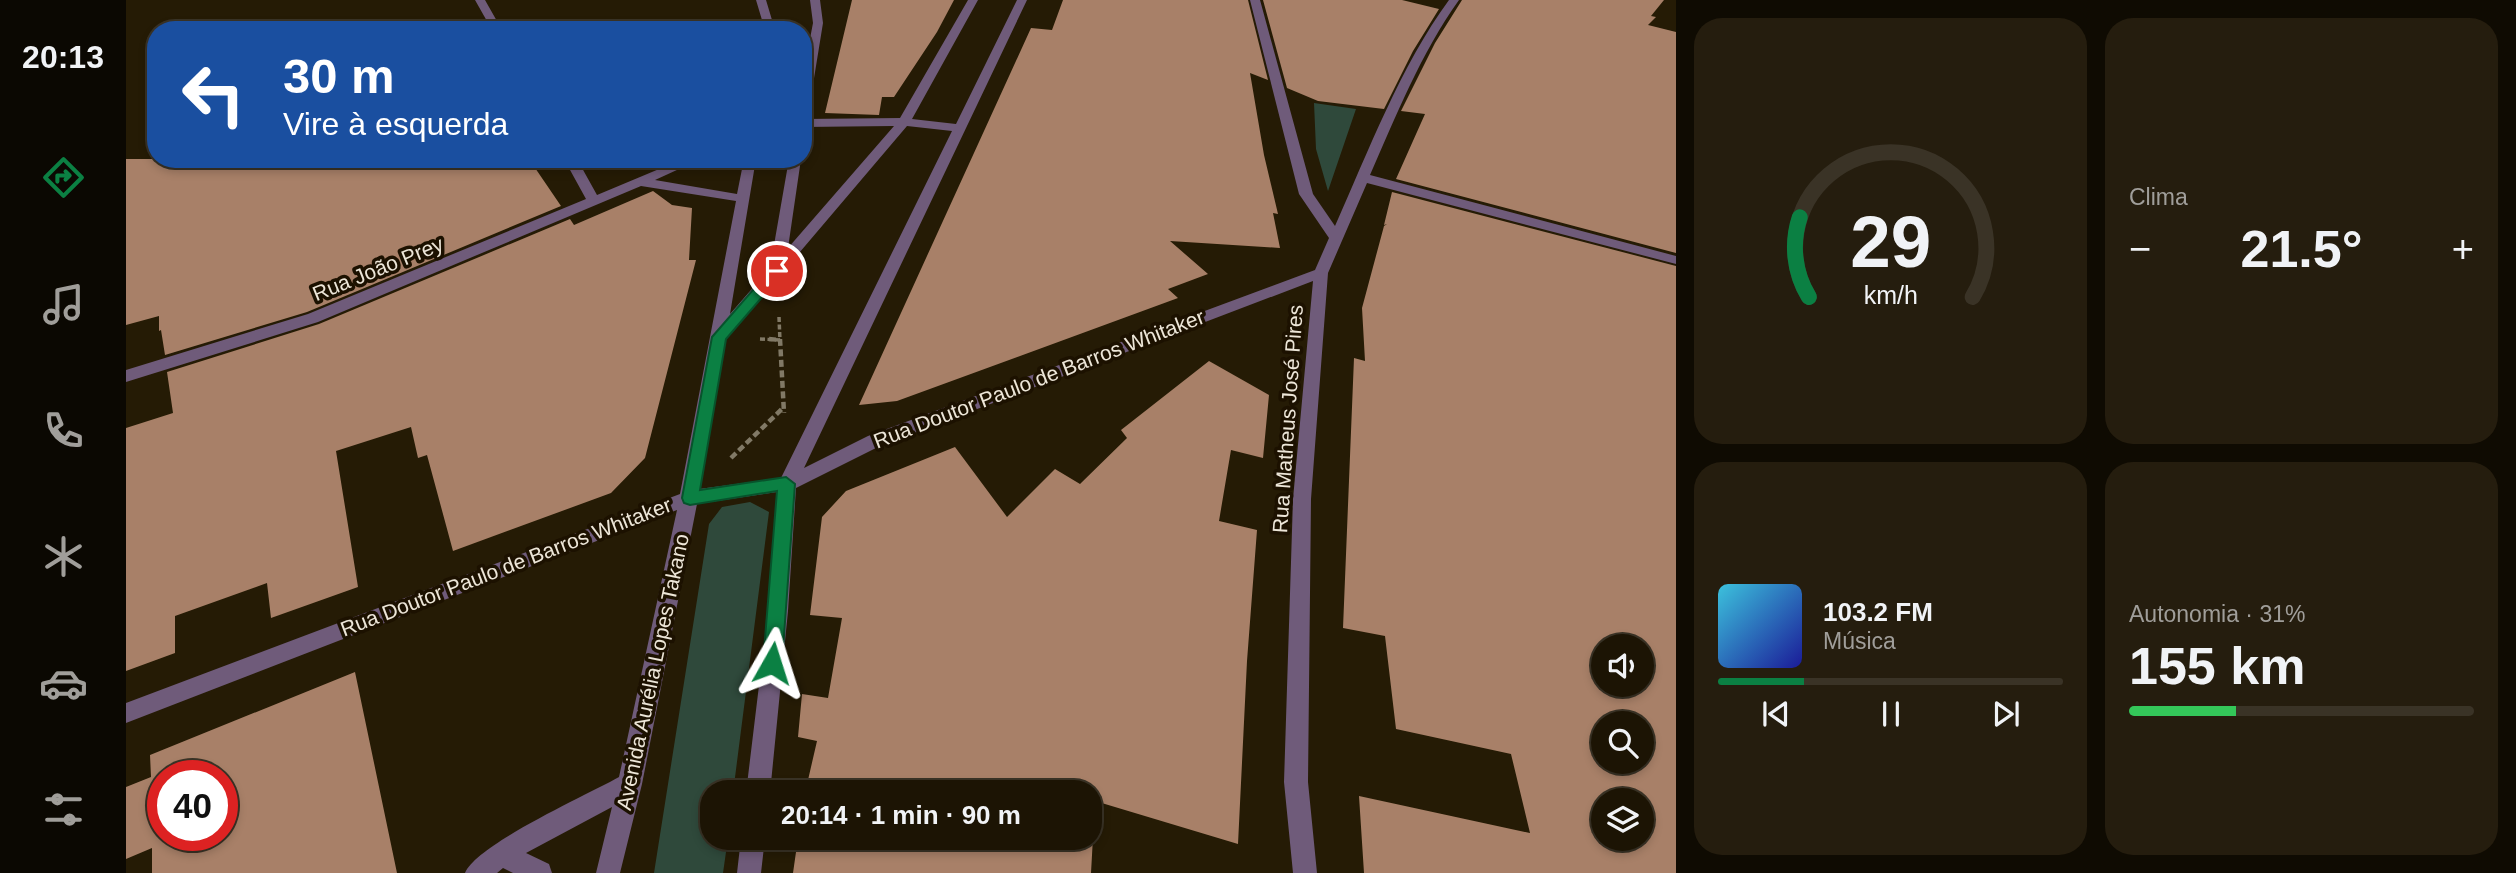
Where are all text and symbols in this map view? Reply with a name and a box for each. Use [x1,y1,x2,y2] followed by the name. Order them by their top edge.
[22,39,104,75] text: 20:13
[168,49,259,140] icon: left
[283,49,395,103] text: 30 m
[283,106,508,142] text: Vire à esquerda
[39,153,88,202] icon: directions
[2129,184,2188,210] text: Clima
[1850,201,1931,282] text: 29
[2240,220,2363,278] text: 21.5°
[2129,228,2151,270] text: −
[2452,228,2474,270] text: +
[309,232,447,305] street label: Rua João Prey
[747,241,807,301] pin
[758,252,796,290] icon: arrive
[39,280,88,329] icon: music
[1863,281,1918,309] text: km/h
[1268,304,1307,534] street label: Rua Matheus José Pires
[870,305,1207,452] street label: Rua Doutor Paulo de Barros Whitaker
[39,406,88,455] icon: phone
[337,493,674,640] street label: Rua Doutor Paulo de Barros Whitaker
[39,532,88,581] icon: climate
[612,532,693,812] street label: Avenida Aurélia Lopes Takano
[1823,597,1933,627] text: 103.2 FM
[2129,601,2305,627] text: Autonomia · 31%
[735,626,809,700] position arrow
[1823,628,1896,654] text: Música
[1591,634,1654,851] map controls
[1591,634,1654,697] button: sound
[2129,637,2305,695] text: 155 km
[39,659,88,708] icon: car
[1757,695,1795,733] icon: previous
[1872,695,1910,733] icon: pause
[1987,695,2025,733] icon: next
[1591,711,1654,774] button: search
[147,760,238,851] speed limit sign: 40
[39,785,88,834] icon: filters
[1591,788,1654,851] button: layers
[781,800,1021,830] text: 20:14 · 1 min · 90 m

